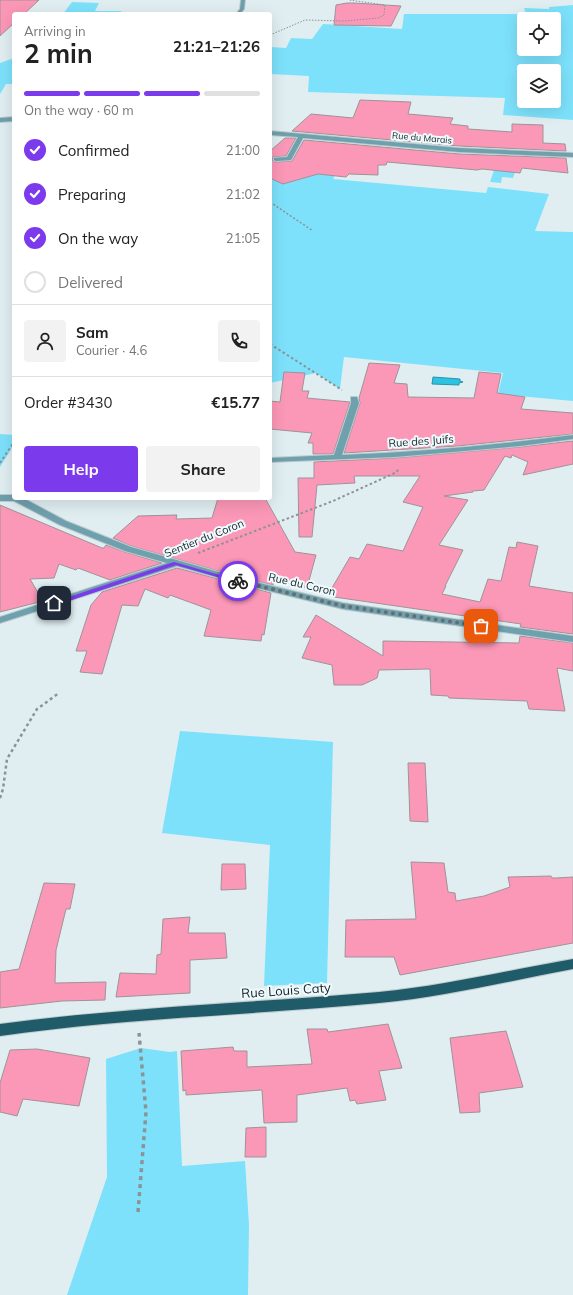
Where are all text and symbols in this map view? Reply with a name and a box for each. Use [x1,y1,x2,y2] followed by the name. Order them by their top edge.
[517,12,561,108] map controls
[517,12,561,56] button: locate
[24,23,86,39] text: Arriving in
[24,37,93,70] text: 2 min
[173,37,260,56] text: 21:21–21:26
[517,64,561,108] button: layers
[24,102,134,118] text: On the way · 60 m
[392,129,452,146] street label: Rue du Marais
[24,139,46,161] icon: check
[58,141,129,160] text: Confirmed
[226,142,260,158] text: 21:00
[24,183,46,205] icon: check
[58,185,126,204] text: Preparing
[226,186,260,202] text: 21:02
[24,227,46,249] icon: check
[58,229,138,248] text: On the way
[226,230,260,246] text: 21:05
[58,273,123,292] text: Delivered
[24,320,66,362] button: person
[218,320,260,362] button: phone
[76,323,108,342] text: Sam
[76,342,147,358] text: Courier · 4.6
[24,393,112,412] text: Order #3430
[211,393,260,412] text: €15.77
[388,432,454,450] street label: Rue des Juifs
[24,446,138,492] button: Help
[146,446,260,492] button: Share
[162,516,246,560] street label: Sentier du Coron
[218,561,258,601] courier
[267,569,337,599] street label: Rue du Coron
[227,570,249,592] icon: bike
[37,586,71,620] pin
[43,592,65,614] icon: home
[464,609,498,643] pin
[470,615,492,637] icon: bag
[241,979,331,1001] street label: Rue Louis Caty

